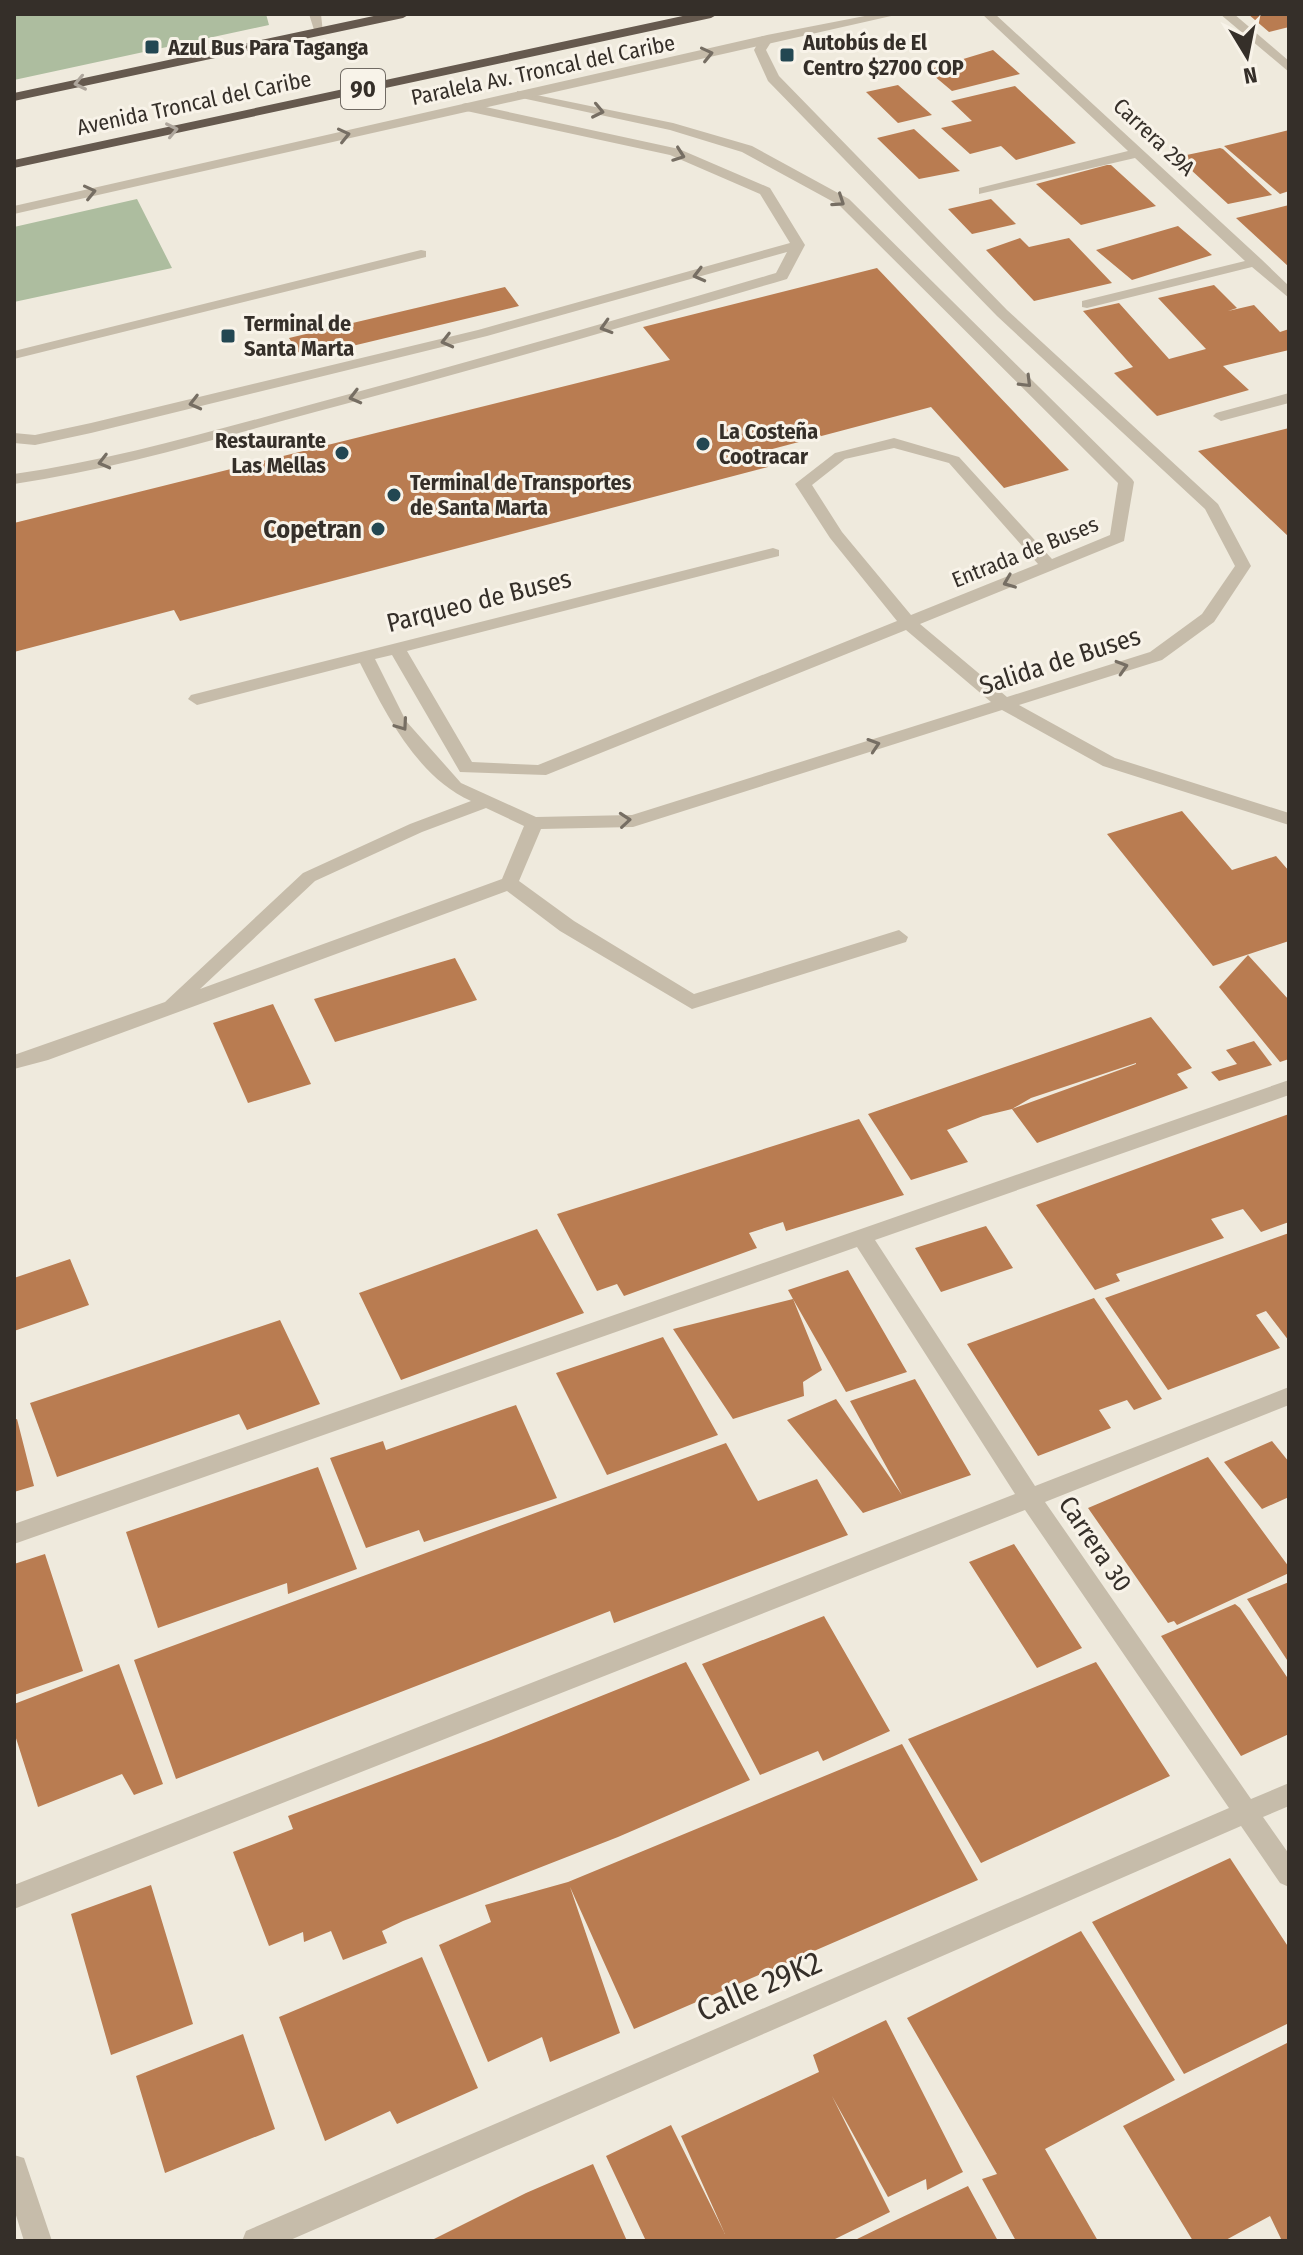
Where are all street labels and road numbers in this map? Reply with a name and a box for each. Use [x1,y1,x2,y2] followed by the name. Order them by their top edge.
[409,29,677,111] street label: Paralela Av. Troncal del Caribe
[74,65,314,141] street label: Avenida Troncal del Caribe
[341,69,385,109] road number: 90
[1108,92,1201,182] street label: Carrera 29A
[948,510,1102,594] street label: Entrada de Buses
[383,563,575,639] street label: Parqueo de Buses
[976,620,1144,702] street label: Salida de Buses
[1052,1490,1138,1598] street label: Carrera 30
[691,1943,827,2029] street label: Calle 29K2

